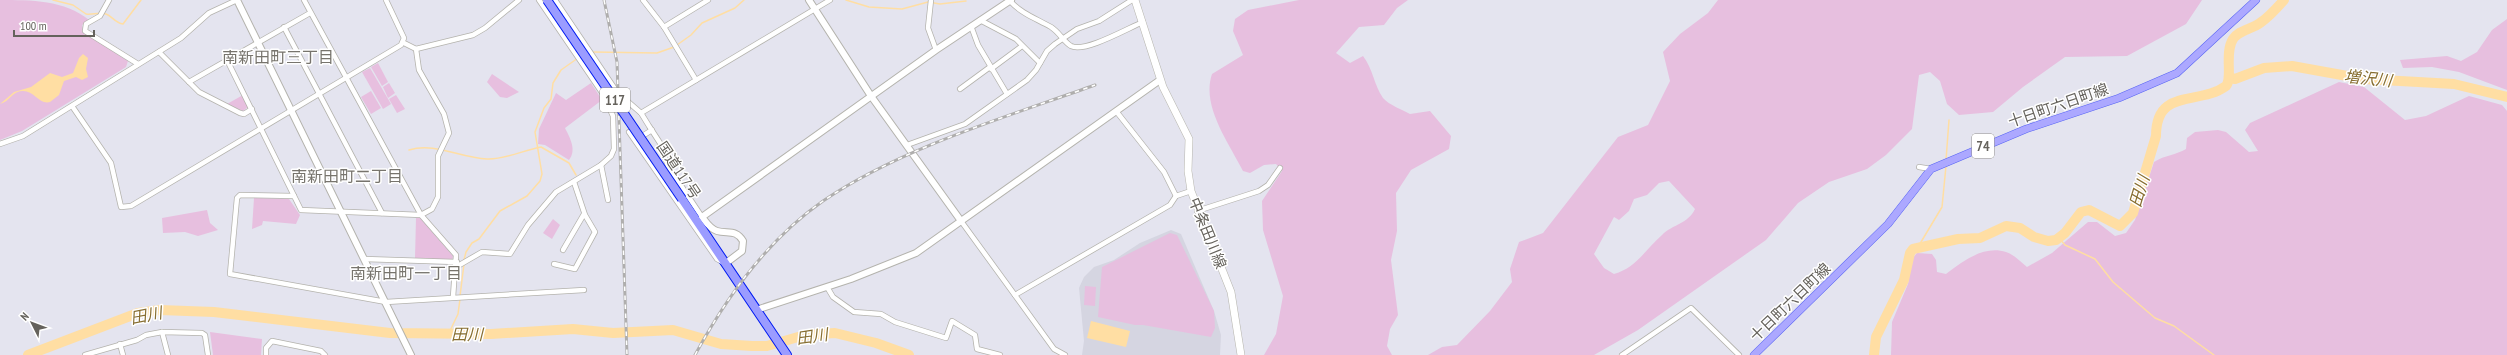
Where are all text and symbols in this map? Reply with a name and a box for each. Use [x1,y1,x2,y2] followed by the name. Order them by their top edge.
[14,12,94,38] scale bar
[20,18,47,33] text: 100 m
[222,47,334,67] district label: 南新田町三丁目
[2343,66,2395,91] water label: 増沢川
[2005,79,2111,131] street label: 十日町六日町線
[600,88,630,112] road number: 117
[1972,134,1994,158] road number: 74
[653,138,705,202] street label: 国道117号
[291,166,403,186] district label: 南新田町二丁目
[2125,171,2154,209] water label: 田川
[1185,195,1231,271] street label: 中条田川線
[1746,259,1834,345] street label: 十日町六日町線
[350,263,462,283] district label: 南新田町一丁目
[128,302,166,328] water label: 田川
[12,303,52,343] north arrow
[17,309,32,323] text: N
[451,324,485,344] water label: 田川
[795,324,831,348] water label: 田川

